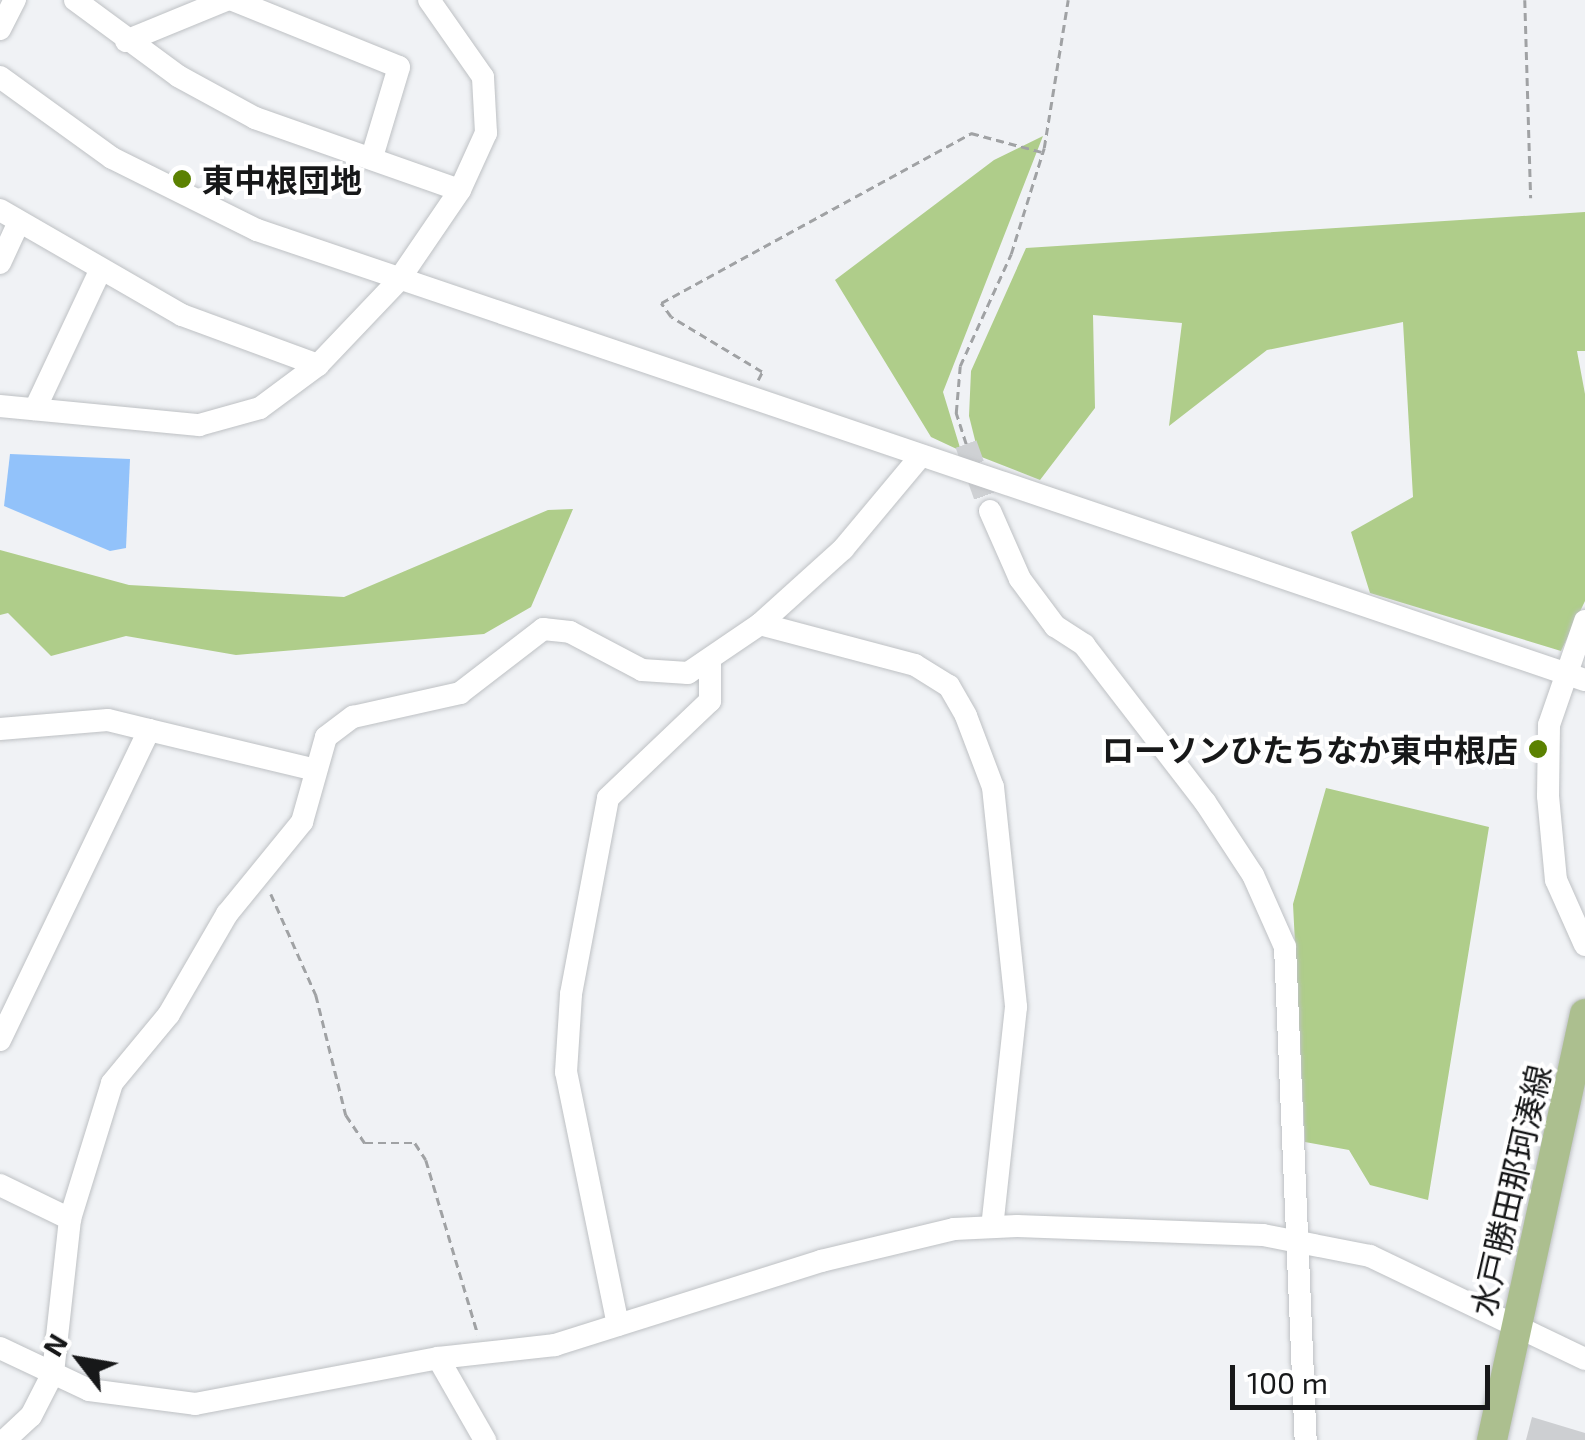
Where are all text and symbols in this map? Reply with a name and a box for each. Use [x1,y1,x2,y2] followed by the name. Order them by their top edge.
[202,160,362,198] place label: 東中根団地
[171,168,193,190] marker: 東中根団地
[1102,730,1518,768] place label: ローソンひたちなか東中根店
[1527,738,1549,760] marker: ローソンひたちなか東中根店
[1462,1061,1558,1319] street label: 水戸勝田那珂湊線
[30,1310,130,1410] north arrow
[35,1327,74,1362] text: N
[1235,1345,1495,1407] scale bar
[1247,1364,1328,1400] text: 100 m

